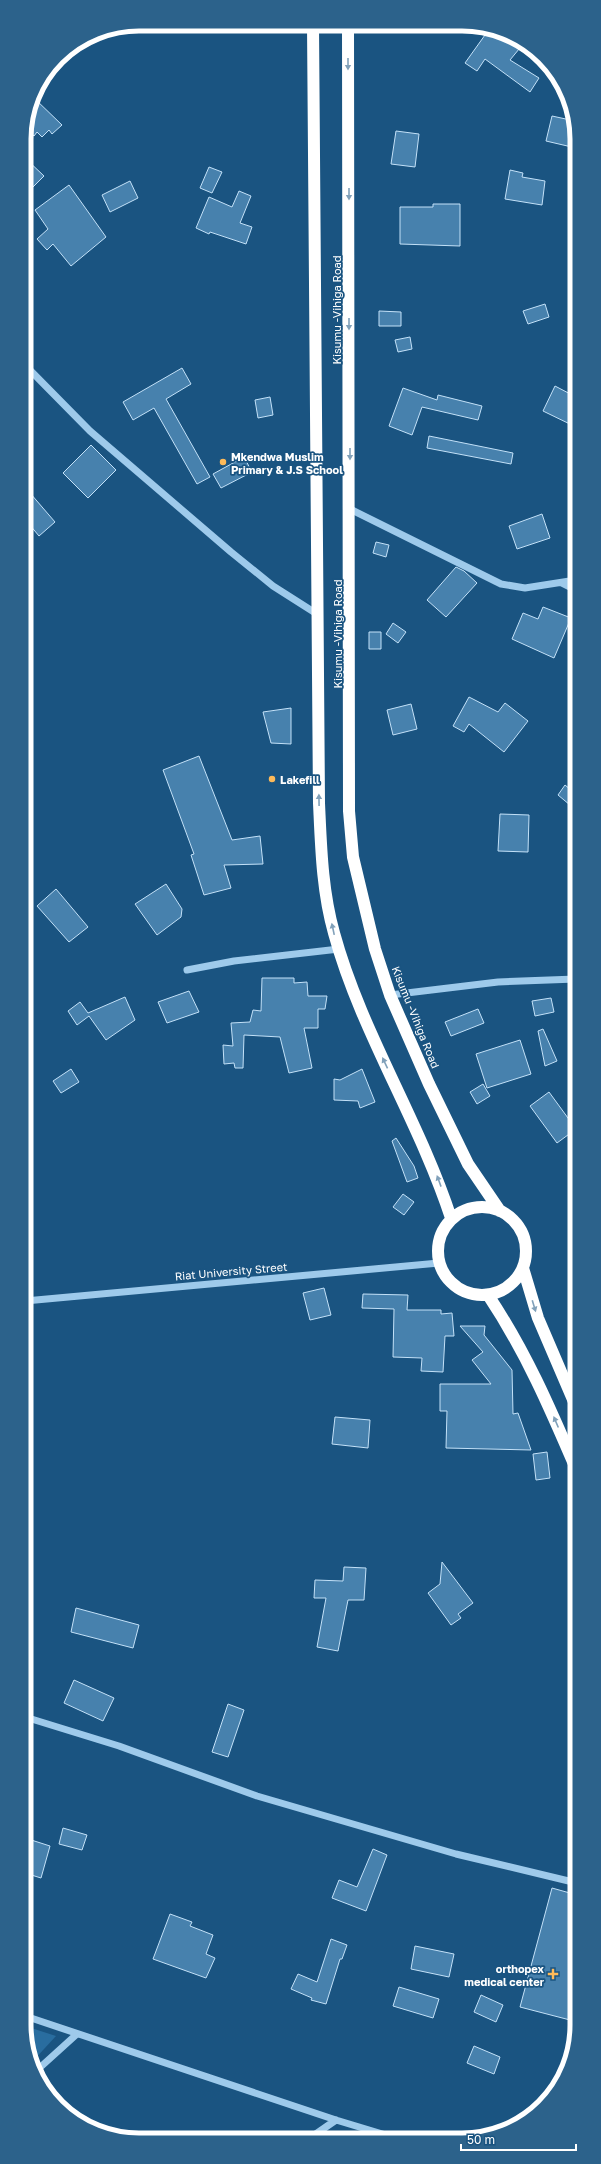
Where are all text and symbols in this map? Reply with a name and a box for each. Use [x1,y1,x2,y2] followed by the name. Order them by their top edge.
[345,58,351,71] one-way arrow
[346,188,352,201] one-way arrow
[330,255,343,365] street label: Kisumu -Vihiga Road
[346,318,352,331] one-way arrow
[347,448,353,461] one-way arrow
[231,450,343,476] place label: Mkendwa Muslim Primary & J.S School
[218,457,228,467] marker: Mkendwa Muslim Primary & J.S School
[331,579,344,689] street label: Kisumu -Vihiga Road
[280,773,320,786] place label: Lakefill
[267,774,277,784] marker: Lakefill
[316,793,322,806] one-way arrow
[330,922,336,935] one-way arrow
[390,964,442,1070] street label: Kisumu -Vihiga Road
[382,1057,388,1069] one-way arrow
[436,1174,442,1186] one-way arrow
[174,1260,288,1282] street label: Riat University Street
[531,1300,537,1312] one-way arrow
[552,1416,559,1428] one-way arrow
[464,1962,545,1988] place label: orthopex medical center
[547,1968,559,1980] marker: orthopex medical center
[461,2126,576,2152] scale bar
[467,2132,495,2147] text: 50 m

